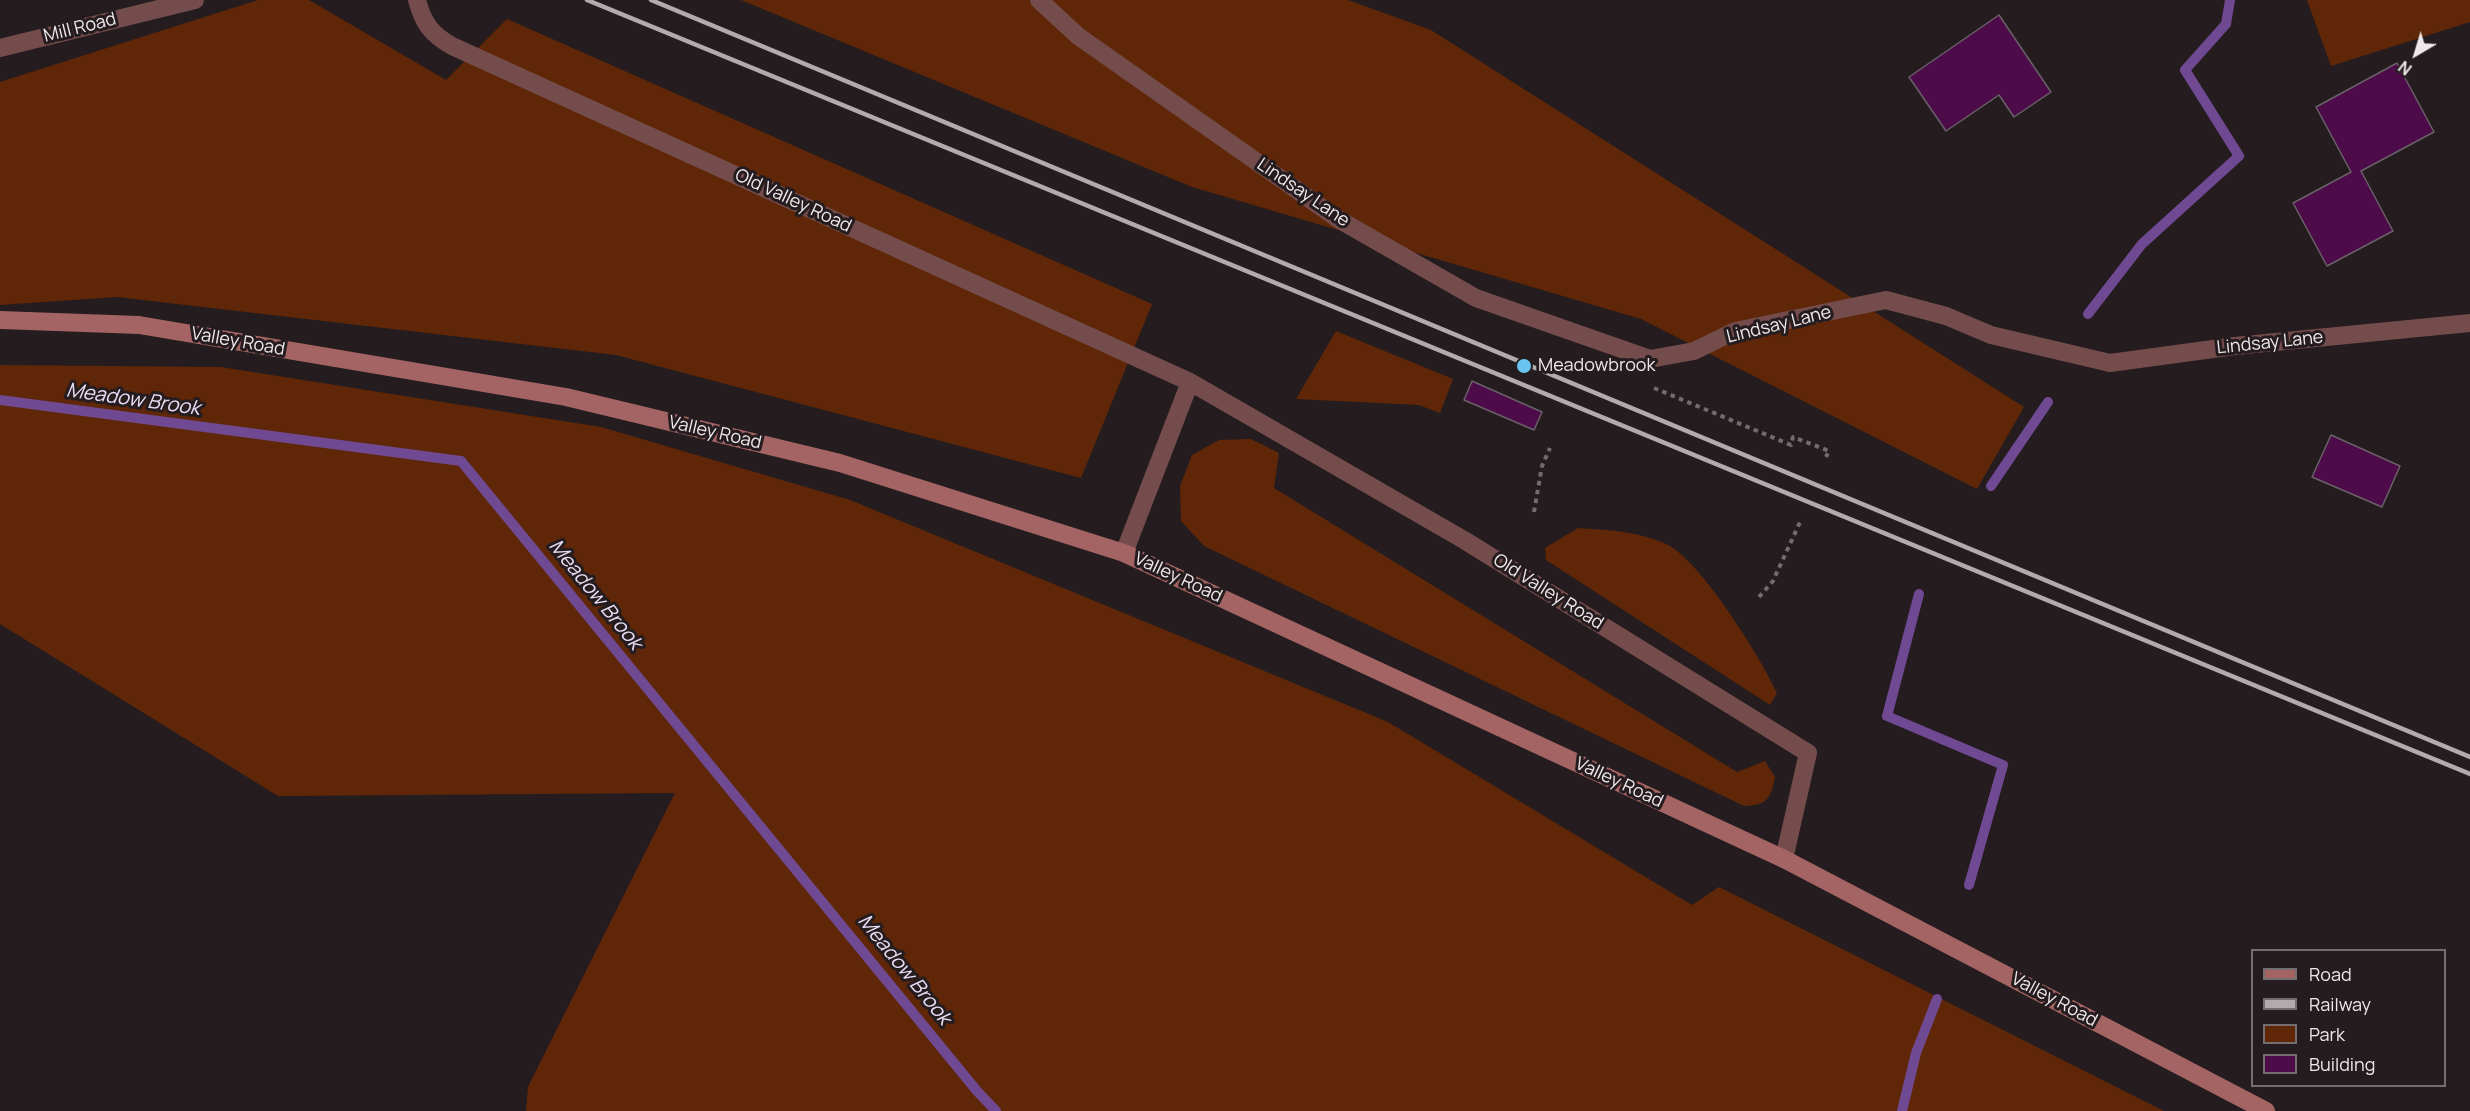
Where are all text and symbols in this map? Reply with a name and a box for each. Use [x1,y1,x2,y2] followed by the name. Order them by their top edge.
[41,9,119,47] street label: Mill Road
[2386,24,2446,84] north arrow
[2394,56,2416,80] text: N
[1253,154,1353,232] street label: Lindsay Lane
[731,165,855,237] street label: Old Valley Road
[1724,302,1834,348] street label: Lindsay Lane
[190,323,286,361] street label: Valley Road
[2216,327,2324,359] street label: Lindsay Lane
[1538,355,1655,377] place label: Meadowbrook
[1515,357,1533,375] marker: Meadowbrook
[65,379,201,421] water label: Meadow Brook
[667,412,763,454] street label: Valley Road
[543,535,647,655] water label: Meadow Brook
[1131,548,1225,608] street label: Valley Road
[1489,549,1607,635] street label: Old Valley Road
[1572,753,1666,813] street label: Valley Road
[852,910,956,1030] water label: Meadow Brook
[2251,949,2446,1087] legend
[2309,962,2352,986] text: Road
[2007,968,2101,1032] street label: Valley Road
[2309,992,2371,1016] text: Railway
[2309,1022,2345,1046] text: Park
[2309,1052,2375,1076] text: Building

